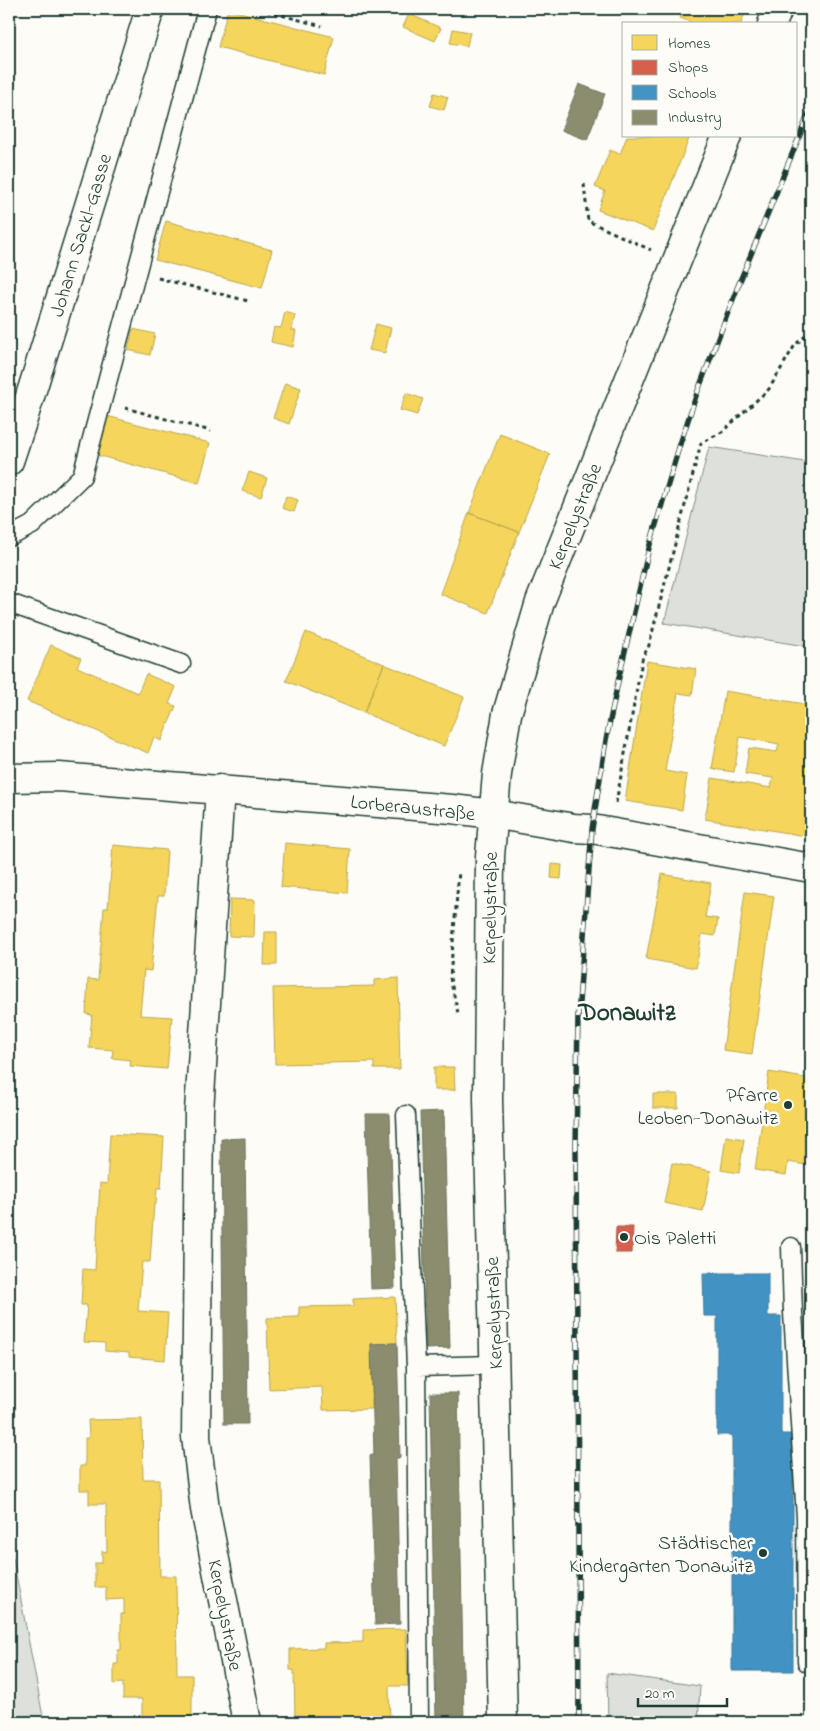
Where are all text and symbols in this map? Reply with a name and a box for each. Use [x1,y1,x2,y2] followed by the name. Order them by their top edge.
[622,22,798,138] legend
[668,33,711,55] text: Homes
[668,57,708,79] text: Shops
[668,83,717,105] text: Schools
[668,107,722,130] text: Industry
[44,150,121,321] street label: Johann Sackl-Gasse
[542,459,611,575] street label: Kerpelystraße
[349,789,477,830] street label: Lorberaustraße
[476,852,507,965] street label: Kerpelystraße
[578,996,676,1032] district label: Donawitz
[637,1082,779,1134] place label: Pfarre Leoben-Donawitz
[782,1099,794,1111] marker: Pfarre Leoben-Donawitz
[634,1225,716,1254] place label: Ois Paletti
[618,1231,630,1243] marker: Ois Paletti
[479,1256,512,1370] street label: Kerpelystraße
[569,1530,754,1583] place label: Städtischer Kindergarten Donawitz
[757,1547,769,1559] marker: Städtischer Kindergarten Donawitz
[199,1557,249,1673] street label: Kerpelystraße
[638,1676,726,1708] scale bar
[645,1683,675,1705] text: 20 m

